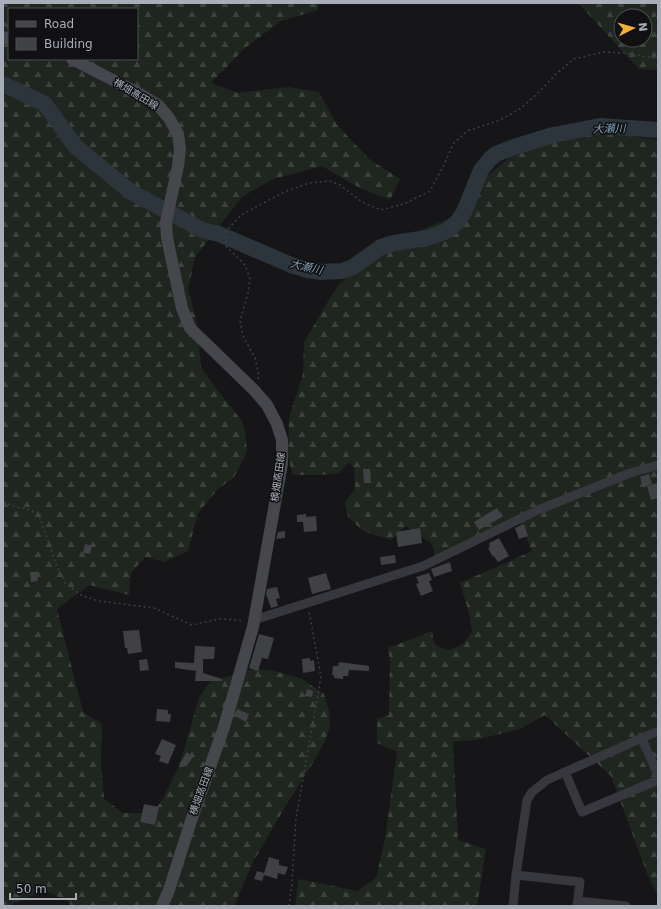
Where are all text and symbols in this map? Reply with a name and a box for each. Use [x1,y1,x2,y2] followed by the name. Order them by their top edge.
[8,8,138,60] legend
[613,8,653,48] north arrow
[44,17,74,31] text: Road
[636,22,649,32] text: N
[44,37,93,51] text: Building
[112,76,160,112] street label: 横畑高田線
[592,122,627,136] water label: 大瀬川
[288,257,325,277] water label: 大瀬川
[269,451,287,503] street label: 横畑高田線
[187,766,215,816] street label: 横畑高田線
[10,875,76,901] scale bar
[16,882,47,896] text: 50 m

